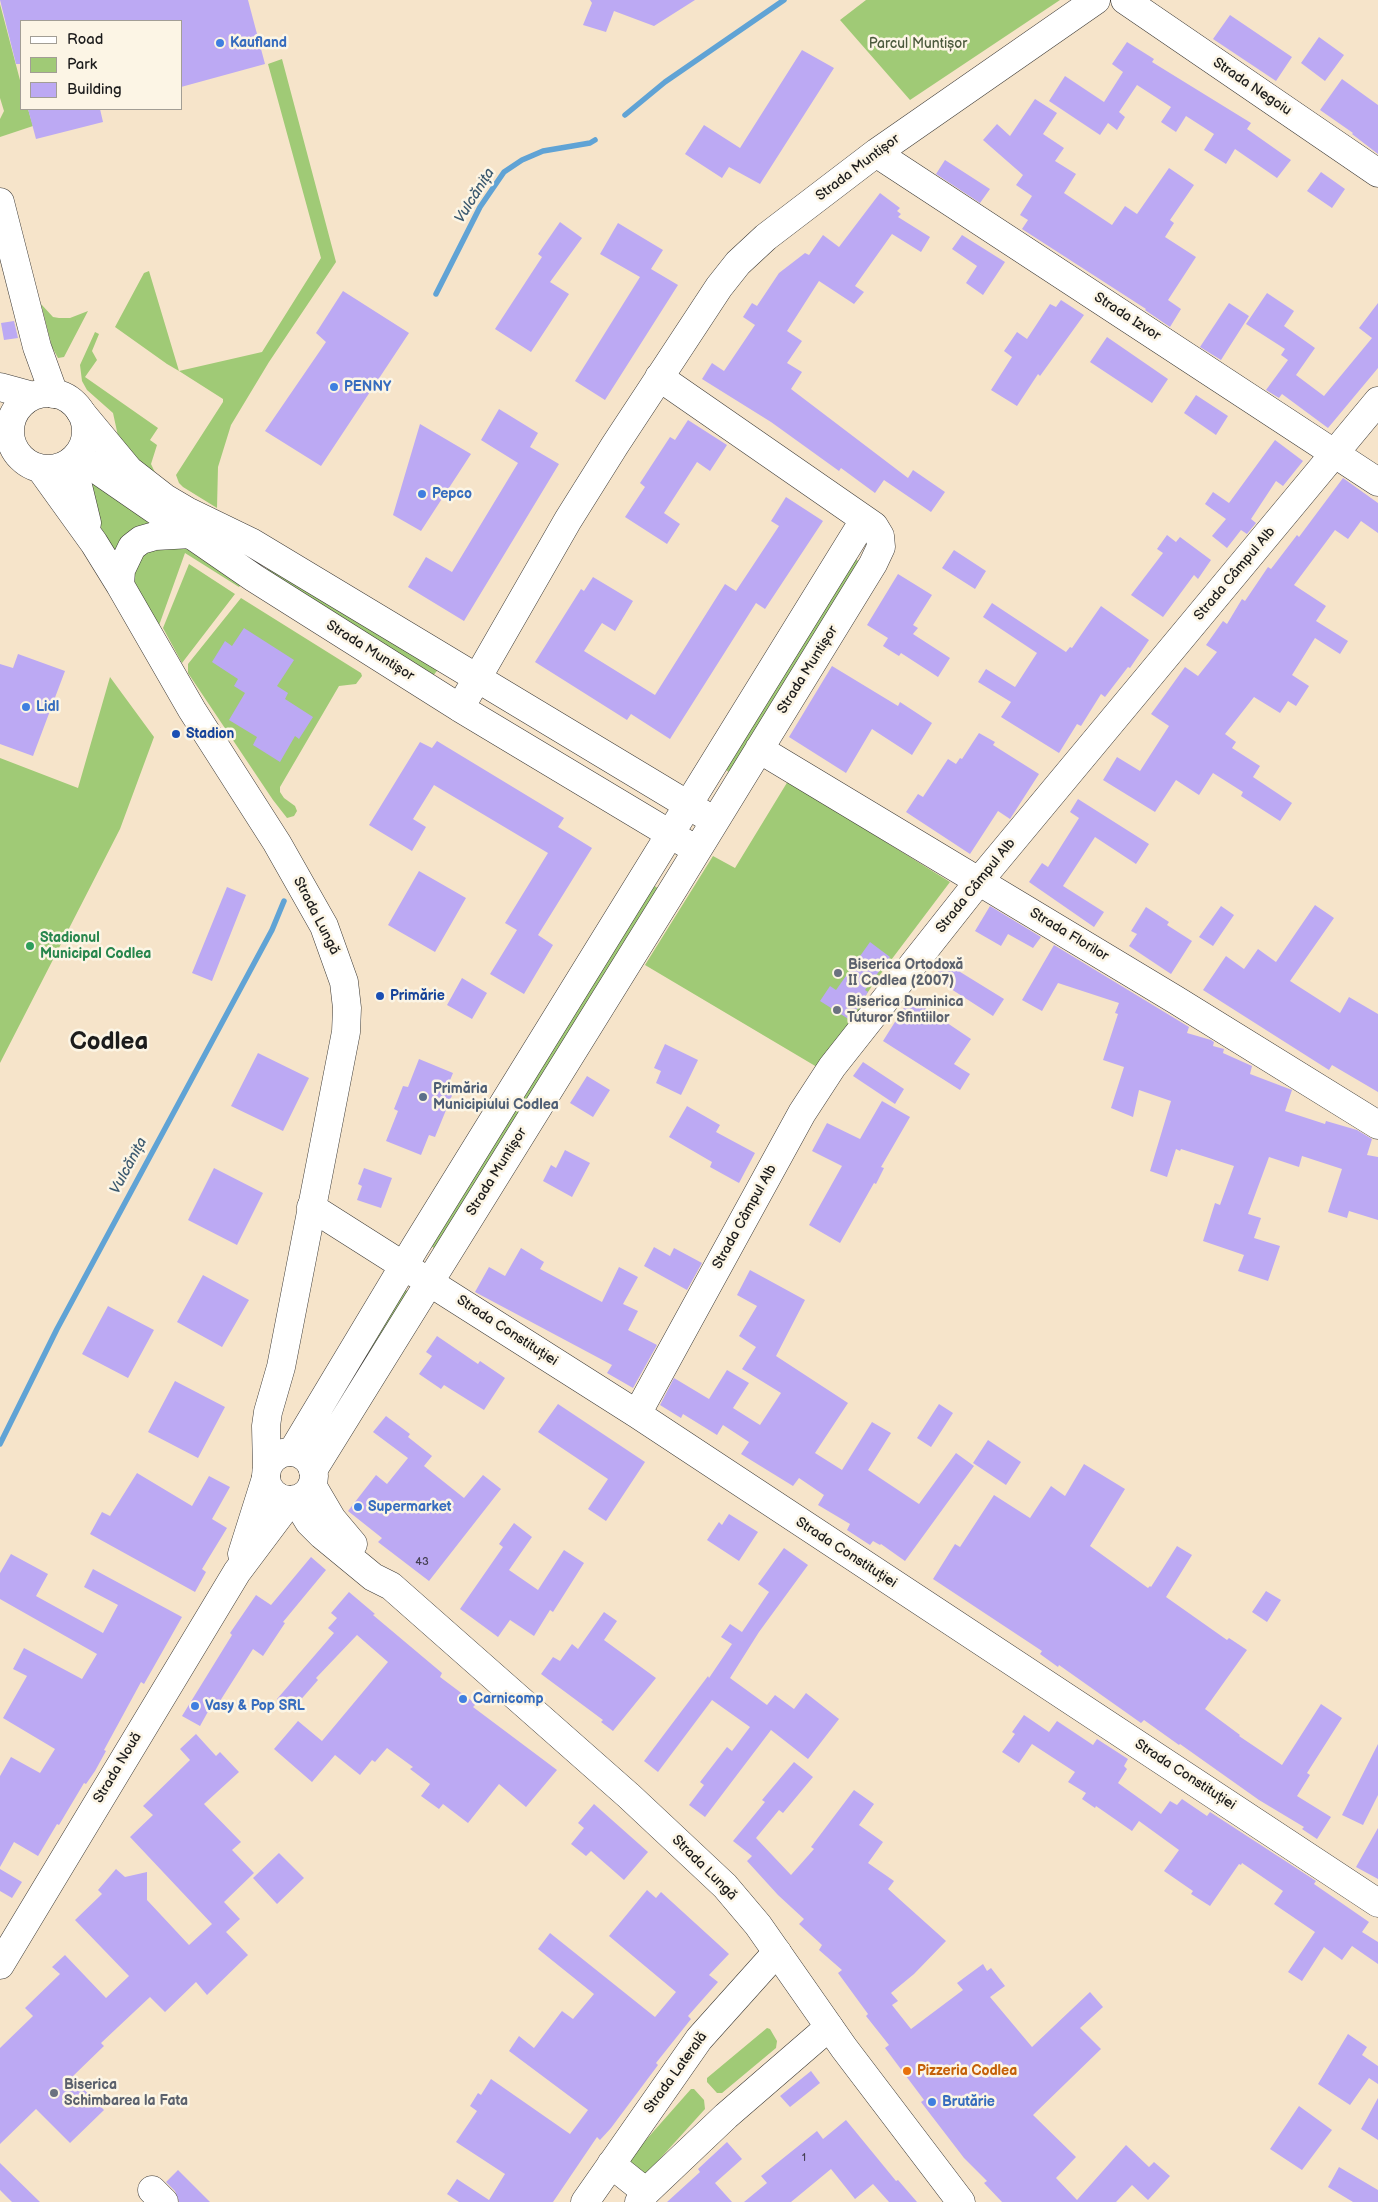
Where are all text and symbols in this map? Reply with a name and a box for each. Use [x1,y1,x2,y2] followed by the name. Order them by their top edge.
[20,20,182,110] legend
[67,30,103,49] text: Road
[230,35,287,51] place label: Kaufland
[869,36,967,52] park label: Parcul Muntișor
[214,37,226,49] marker: Kaufland
[67,55,97,74] text: Park
[1210,55,1294,119] street label: Strada Negoiu
[67,80,122,99] text: Building
[813,131,903,205] street label: Strada Muntișor
[451,165,499,227] water label: Vulcănița
[1091,289,1163,345] street label: Strada Izvor
[344,379,391,395] place label: PENNY
[328,381,340,393] marker: PENNY
[432,486,472,502] place label: Pepco
[416,488,428,500] marker: Pepco
[1191,524,1279,624] street label: Strada Câmpul Alb
[323,617,417,685] street label: Strada Muntișor
[774,623,842,717] street label: Strada Muntișor
[36,699,59,715] place label: Lidl
[20,701,32,713] marker: Lidl
[186,726,234,742] place label: Stadion
[170,728,182,740] marker: Stadion
[933,835,1019,937] street label: Strada Câmpul Alb
[289,874,343,958] street label: Strada Lungă
[1027,905,1111,965] street label: Strada Florilor
[40,930,151,962] place label: Stadionul Municipal Codlea
[24,940,36,952] marker: Stadionul Municipal Codlea
[848,957,963,990] place label: Biserica Ortodoxă II Codlea (2007)
[832,967,844,979] marker: Biserica Ortodoxă II Codlea (2007)
[390,988,445,1004] place label: Primărie
[374,990,386,1002] marker: Primărie
[847,994,964,1026] place label: Biserica Duminica Tuturor Sfintiilor
[831,1004,843,1016] marker: Biserica Duminica Tuturor Sfintiilor
[70,1029,148,1057] district label: Codlea
[433,1081,559,1114] place label: Primăria Municipiului Codlea
[417,1091,429,1103] marker: Primăria Municipiului Codlea
[463,1125,531,1219] street label: Strada Muntișor
[107,1135,151,1197] water label: Vulcănița
[709,1162,781,1272] street label: Strada Câmpul Alb
[453,1292,561,1370] street label: Strada Constituției
[368,1499,451,1515] place label: Supermarket
[352,1501,364,1513] marker: Supermarket
[792,1514,900,1592] street label: Strada Constituției
[415,1555,429,1569] house number: 43
[473,1691,543,1707] place label: Carnicomp
[457,1693,469,1705] marker: Carnicomp
[205,1698,305,1714] place label: Vasy & Pop SRL
[189,1700,201,1712] marker: Vasy & Pop SRL
[90,1730,146,1806] street label: Strada Nouă
[1131,1736,1239,1814] street label: Strada Constituției
[668,1832,740,1904] street label: Strada Lungă
[641,2029,711,2117] street label: Strada Laterală
[917,2063,1017,2079] place label: Pizzeria Codlea
[901,2065,913,2077] marker: Pizzeria Codlea
[64,2077,188,2110] place label: Biserica Schimbarea la Fata
[48,2087,60,2099] marker: Biserica Schimbarea la Fata
[942,2094,995,2110] place label: Brutărie
[926,2096,938,2108] marker: Brutărie
[802,2151,806,2165] house number: 1

